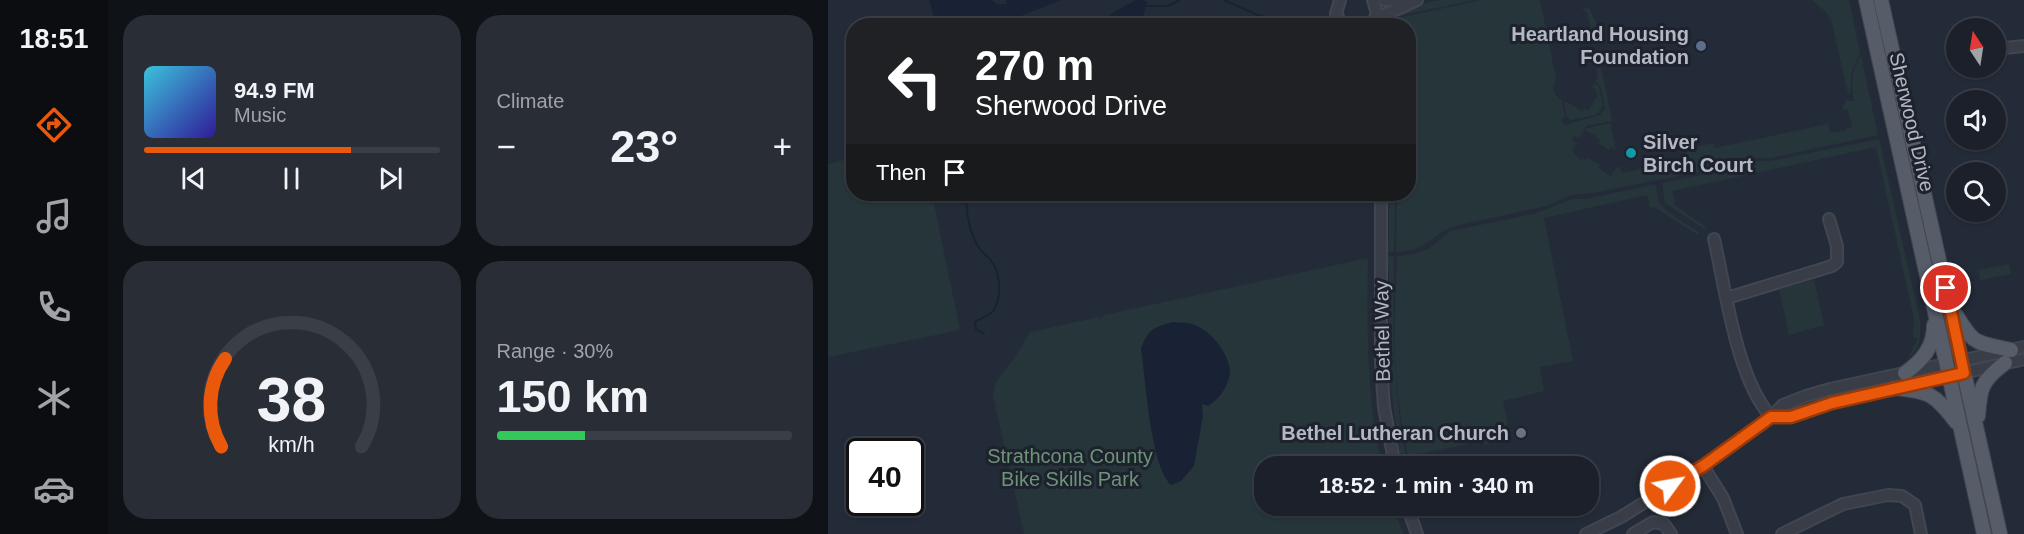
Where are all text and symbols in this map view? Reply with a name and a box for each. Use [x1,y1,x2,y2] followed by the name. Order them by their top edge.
[1946,18,2006,78] north arrow
[1946,18,2006,222] map controls
[1511,23,1689,68] place label: Heartland Housing Foundation
[19,24,89,54] text: 18:51
[1694,39,1708,53] marker: Heartland Housing Foundation
[876,42,954,120] icon: left
[975,42,1094,89] text: 270 m
[1885,50,1939,194] street label: Sherwood Drive
[234,78,315,103] text: 94.9 FM
[497,90,564,112] text: Climate
[1946,90,2006,150] button: sound
[975,91,1167,121] text: Sherwood Drive
[33,104,75,146] icon: directions
[234,104,286,126] text: Music
[610,121,678,172] text: 23°
[497,128,516,165] text: −
[773,128,792,165] text: +
[1643,131,1753,176] place label: Silver Birch Court
[1624,146,1638,160] marker: Silver Birch Court
[938,156,971,189] icon: arrive
[876,160,926,185] text: Then
[177,162,210,195] icon: previous
[275,162,308,195] icon: pause
[374,162,407,195] icon: next
[1946,162,2006,222] button: search
[33,195,75,237] icon: music
[1920,262,1971,313] pin
[1929,271,1962,304] icon: arrive
[1370,280,1394,382] street label: Bethel Way
[33,286,75,328] icon: phone
[497,340,613,362] text: Range · 30%
[257,365,326,434] text: 38
[497,371,649,422] text: 150 km
[33,377,75,419] icon: climate
[1281,422,1509,444] place label: Bethel Lutheran Church
[1514,426,1528,440] marker: Bethel Lutheran Church
[269,433,315,457] text: km/h
[846,438,924,516] speed limit sign: 40
[987,445,1153,490] park label: Strathcona County Bike Skills Park
[1638,454,1702,518] position arrow
[33,468,75,510] icon: car
[1319,473,1534,498] text: 18:52 · 1 min · 340 m

